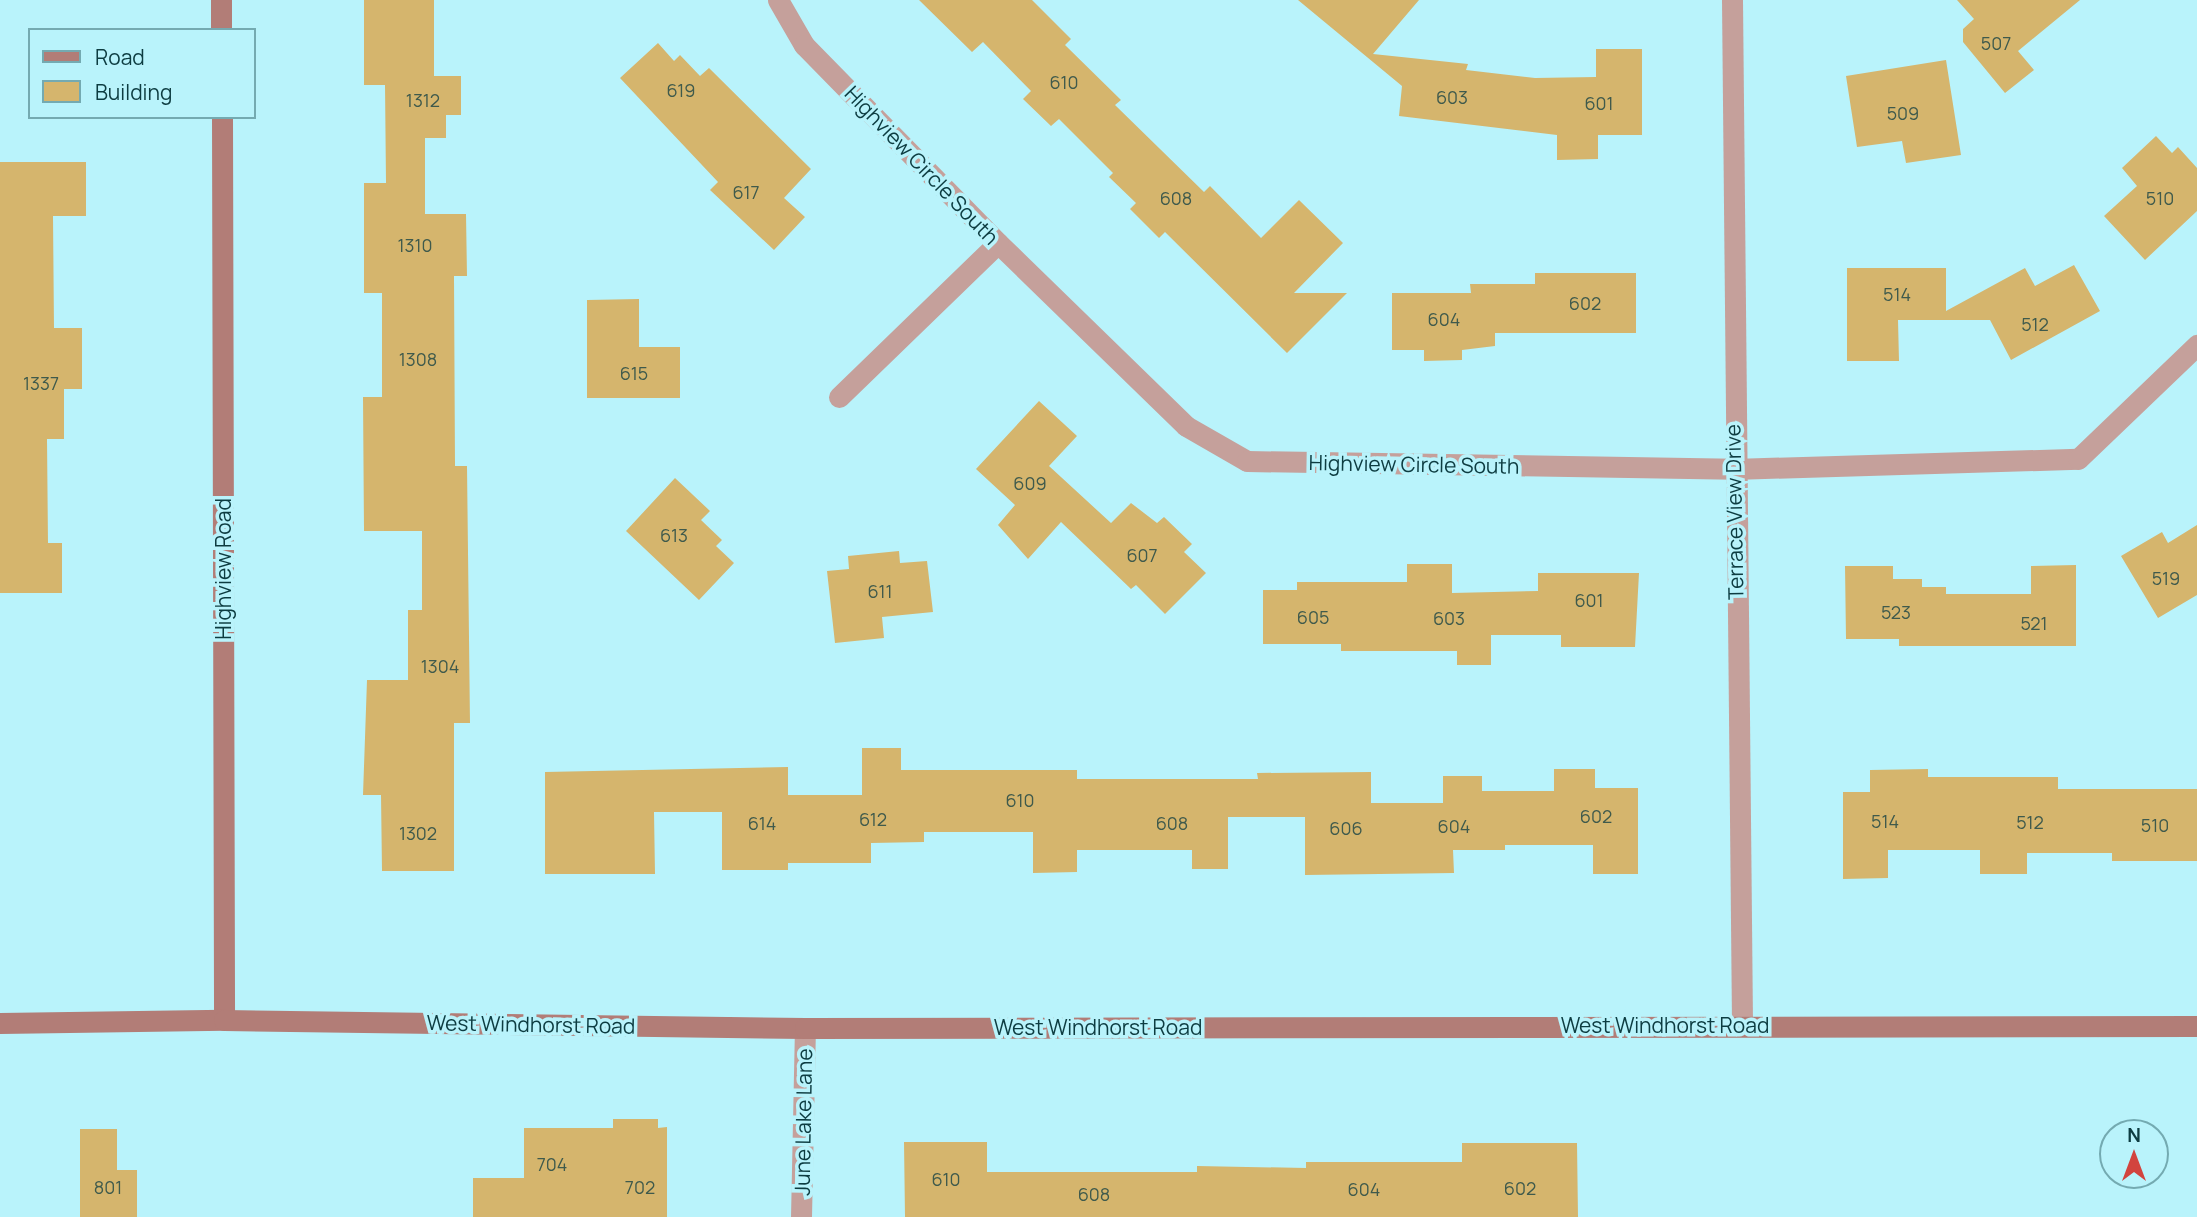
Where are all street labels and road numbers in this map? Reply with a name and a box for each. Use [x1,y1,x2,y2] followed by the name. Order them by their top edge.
[840,80,1004,250] street label: Highview Circle South
[1720,424,1748,600] street label: Terrace View Drive
[1308,450,1520,478] street label: Highview Circle South
[210,498,236,640] street label: Highview Road
[426,1010,636,1038] street label: West Windhorst Road
[1561,1012,1769,1038] street label: West Windhorst Road
[994,1014,1202,1040] street label: West Windhorst Road
[789,1048,817,1196] street label: June Lake Lane

